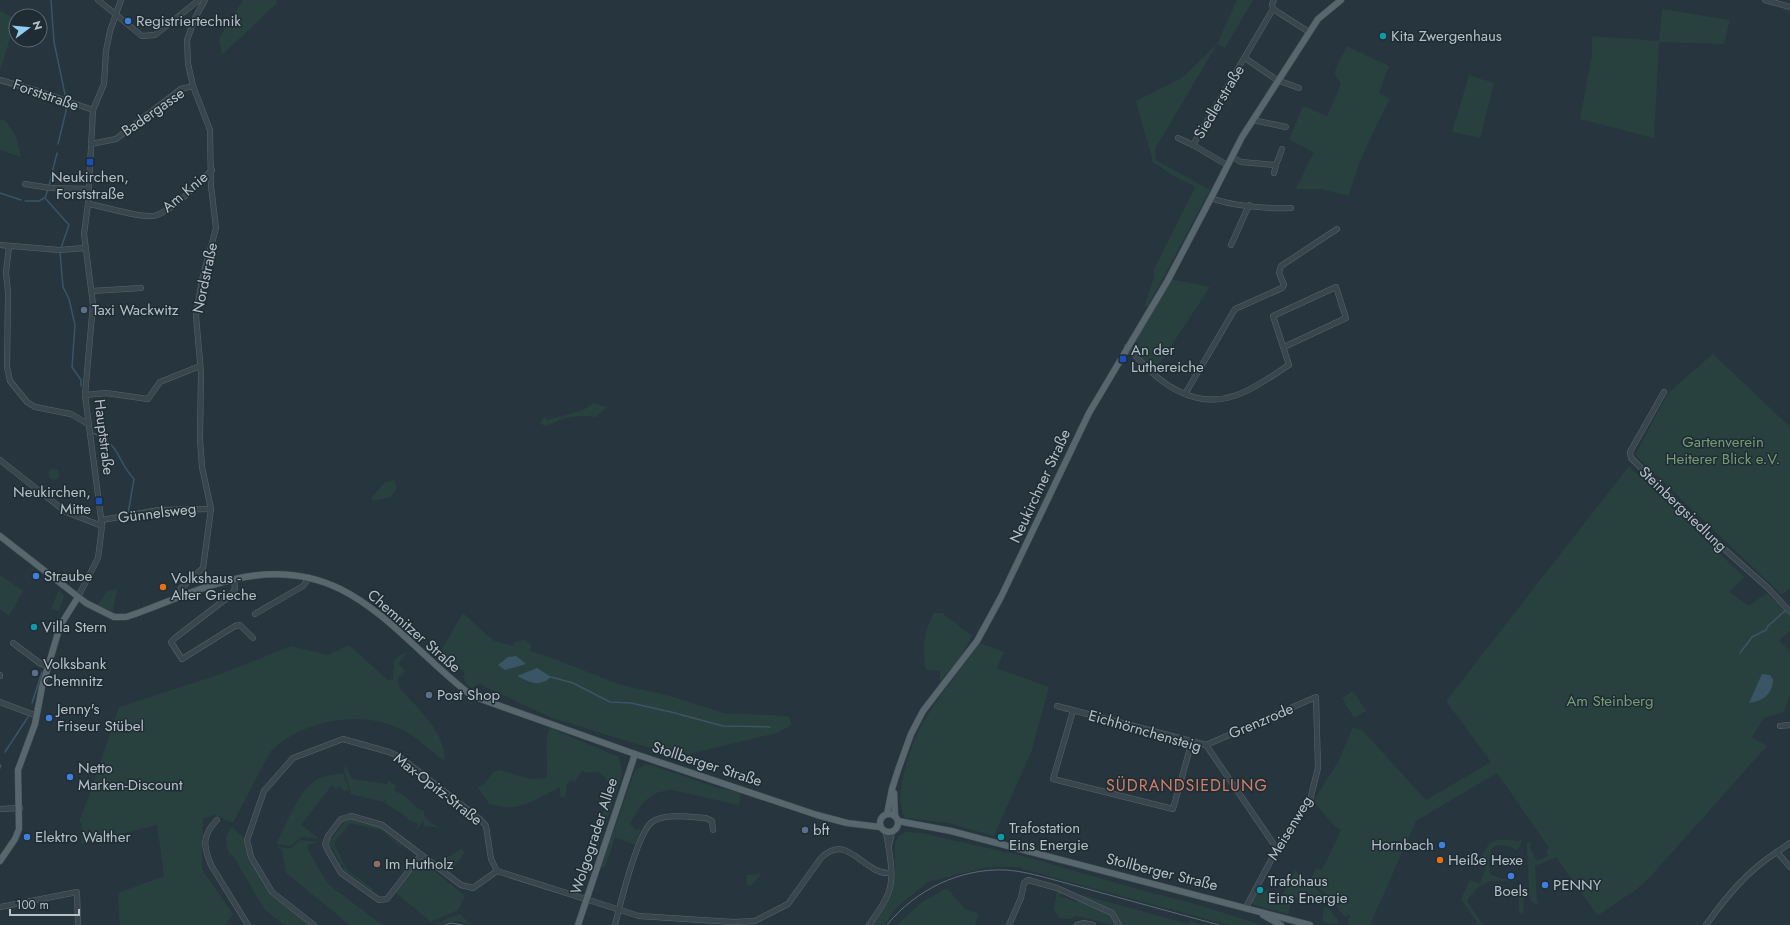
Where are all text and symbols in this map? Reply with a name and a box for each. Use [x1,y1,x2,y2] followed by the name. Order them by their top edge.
[8,8,48,48] north arrow
[136,10,241,32] place label: Registriertechnik
[123,16,133,26] marker: Registriertechnik
[29,19,47,32] text: N
[1391,25,1502,47] place label: Kita Zwergenhaus
[1378,31,1388,41] marker: Kita Zwergenhaus
[1188,61,1250,143] street label: Siedlerstraße
[10,73,82,117] street label: Forststraße
[117,82,189,142] street label: Badergasse
[85,157,95,167] marker: Neukirchen, Forststraße
[51,166,129,205] place label: Neukirchen, Forststraße
[157,166,213,218] street label: Am Knie
[187,240,223,315] street label: Nordstraße
[92,299,179,321] place label: Taxi Wackwitz
[79,305,89,315] marker: Taxi Wackwitz
[1131,339,1204,378] place label: An der Luthereiche
[1118,354,1128,364] marker: An der Luthereiche
[88,398,120,476] street label: Hauptstraße
[1004,425,1076,547] street label: Neukirchner Straße
[1666,431,1780,470] park label: Gartenverein Heiterer Blick e.V.
[1634,461,1732,557] street label: Steinbergsiedlung
[13,481,91,520] place label: Neukirchen, Mitte
[94,496,104,506] marker: Neukirchen, Mitte
[117,497,197,529] street label: Günnelsweg
[44,565,93,587] place label: Straube
[171,567,257,606] place label: Volkshaus - Alter Grieche
[31,571,41,581] marker: Straube
[158,582,168,592] marker: Volkshaus - Alter Grieche
[362,584,466,678] street label: Chemnitzer Straße
[42,616,107,638] place label: Villa Stern
[29,622,39,632] marker: Villa Stern
[43,653,107,692] place label: Volksbank Chemnitz
[30,668,40,678] marker: Volksbank Chemnitz
[437,684,500,706] place label: Post Shop
[424,690,434,700] marker: Post Shop
[1566,690,1654,712] park label: Am Steinberg
[1225,697,1297,744] street label: Grenzrode
[55,698,144,737] place label: Jenny's Friseur Stübel
[1086,704,1204,758] street label: Eichhörnchensteig
[44,713,54,723] marker: Jenny's Friseur Stübel
[649,736,765,792] street label: Stollberger Straße
[389,747,487,831] street label: Max-Opitz-Straße
[78,757,183,796] place label: Netto Marken-Discount
[65,772,75,782] marker: Netto Marken-Discount
[1106,774,1268,797] district label: SÜDRANDSIEDLUNG
[565,775,623,897] street label: Wolgograder Allee
[1262,792,1318,864] street label: Meisenweg
[1009,817,1089,856] place label: Trafostation Eins Energie
[813,819,830,841] place label: bft
[800,825,810,835] marker: bft
[35,826,131,848] place label: Elektro Walther
[22,832,32,842] marker: Elektro Walther
[996,832,1006,842] marker: Trafostation Eins Energie
[1371,834,1434,856] place label: Hornbach
[1437,840,1447,850] marker: Hornbach
[1104,847,1220,897] street label: Stollberger Straße
[1448,849,1523,871] place label: Heiße Hexe
[385,853,454,875] place label: Im Hutholz
[1435,855,1445,865] marker: Heiße Hexe
[372,859,382,869] marker: Im Hutholz
[1268,870,1348,909] place label: Trafohaus Eins Energie
[1506,871,1516,881] marker: Boels
[1553,874,1602,896] place label: PENNY
[1494,880,1528,902] place label: Boels
[1540,880,1550,890] marker: PENNY
[1255,885,1265,895] marker: Trafohaus Eins Energie
[10,891,79,917] scale bar
[16,896,49,914] text: 100 m

